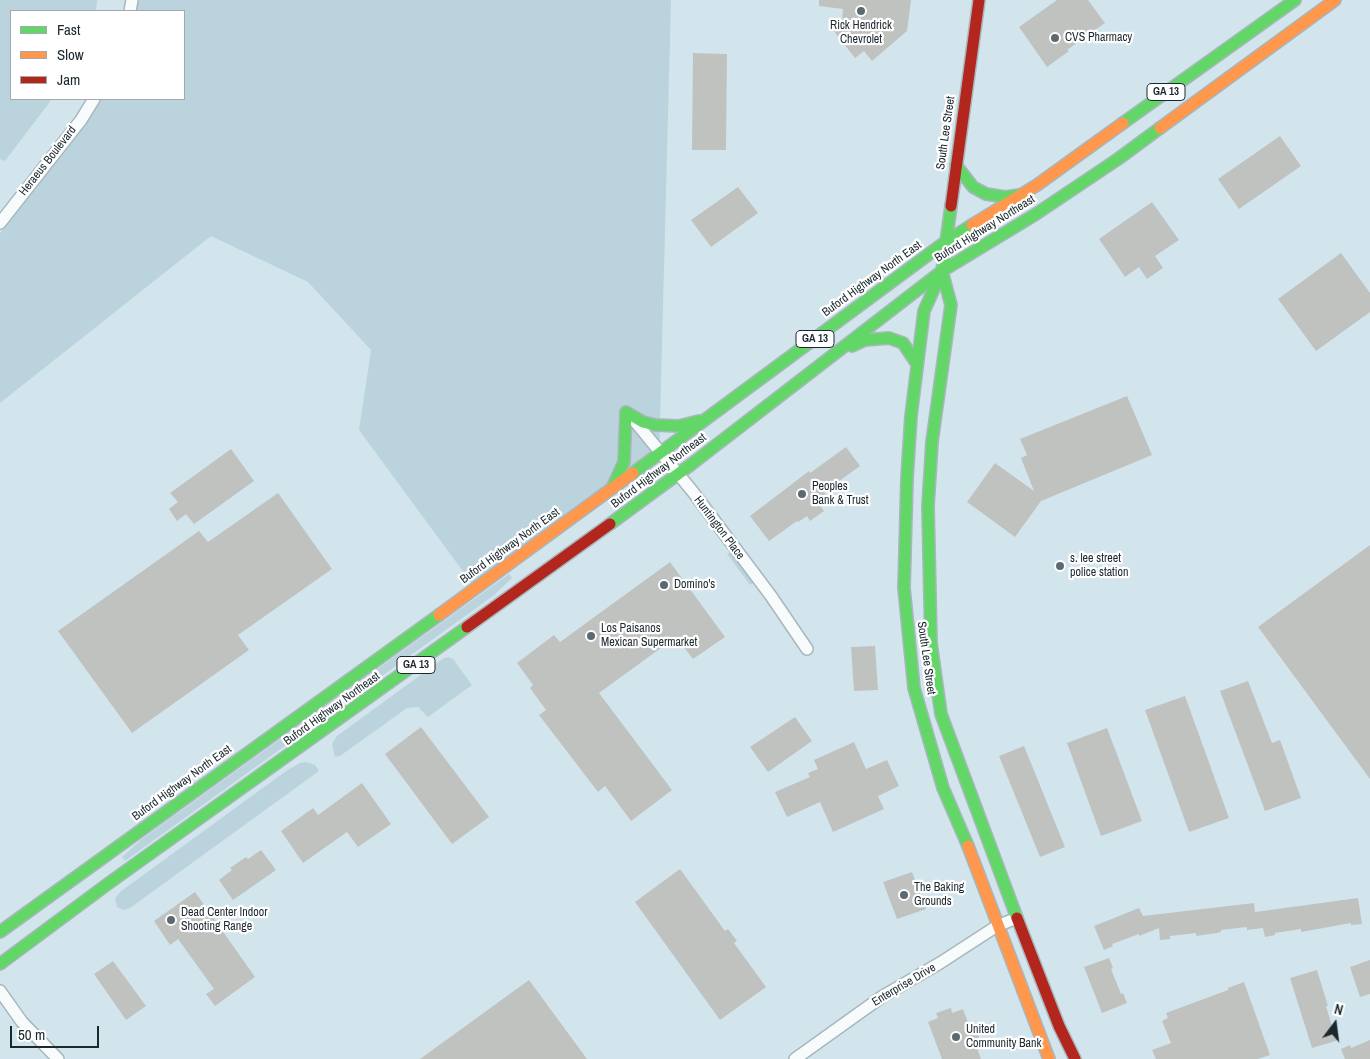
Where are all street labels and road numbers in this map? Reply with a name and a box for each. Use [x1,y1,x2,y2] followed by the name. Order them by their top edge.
[1147,84,1185,100] road number: GA 13
[934,95,958,171] street label: South Lee Street
[16,123,80,199] street label: Heraeus Boulevard
[932,192,1038,266] street label: Buford Highway Northeast
[820,238,924,320] street label: Buford Highway North East
[796,330,834,348] road number: GA 13
[609,431,709,511] street label: Buford Highway Northeast
[691,494,747,562] street label: Huntington Place
[458,505,562,587] street label: Buford Highway North East
[914,620,938,696] street label: South Lee Street
[397,656,435,674] road number: GA 13
[281,669,383,749] street label: Buford Highway Northeast
[130,742,234,824] street label: Buford Highway North East
[870,960,938,1010] street label: Enterprise Drive

